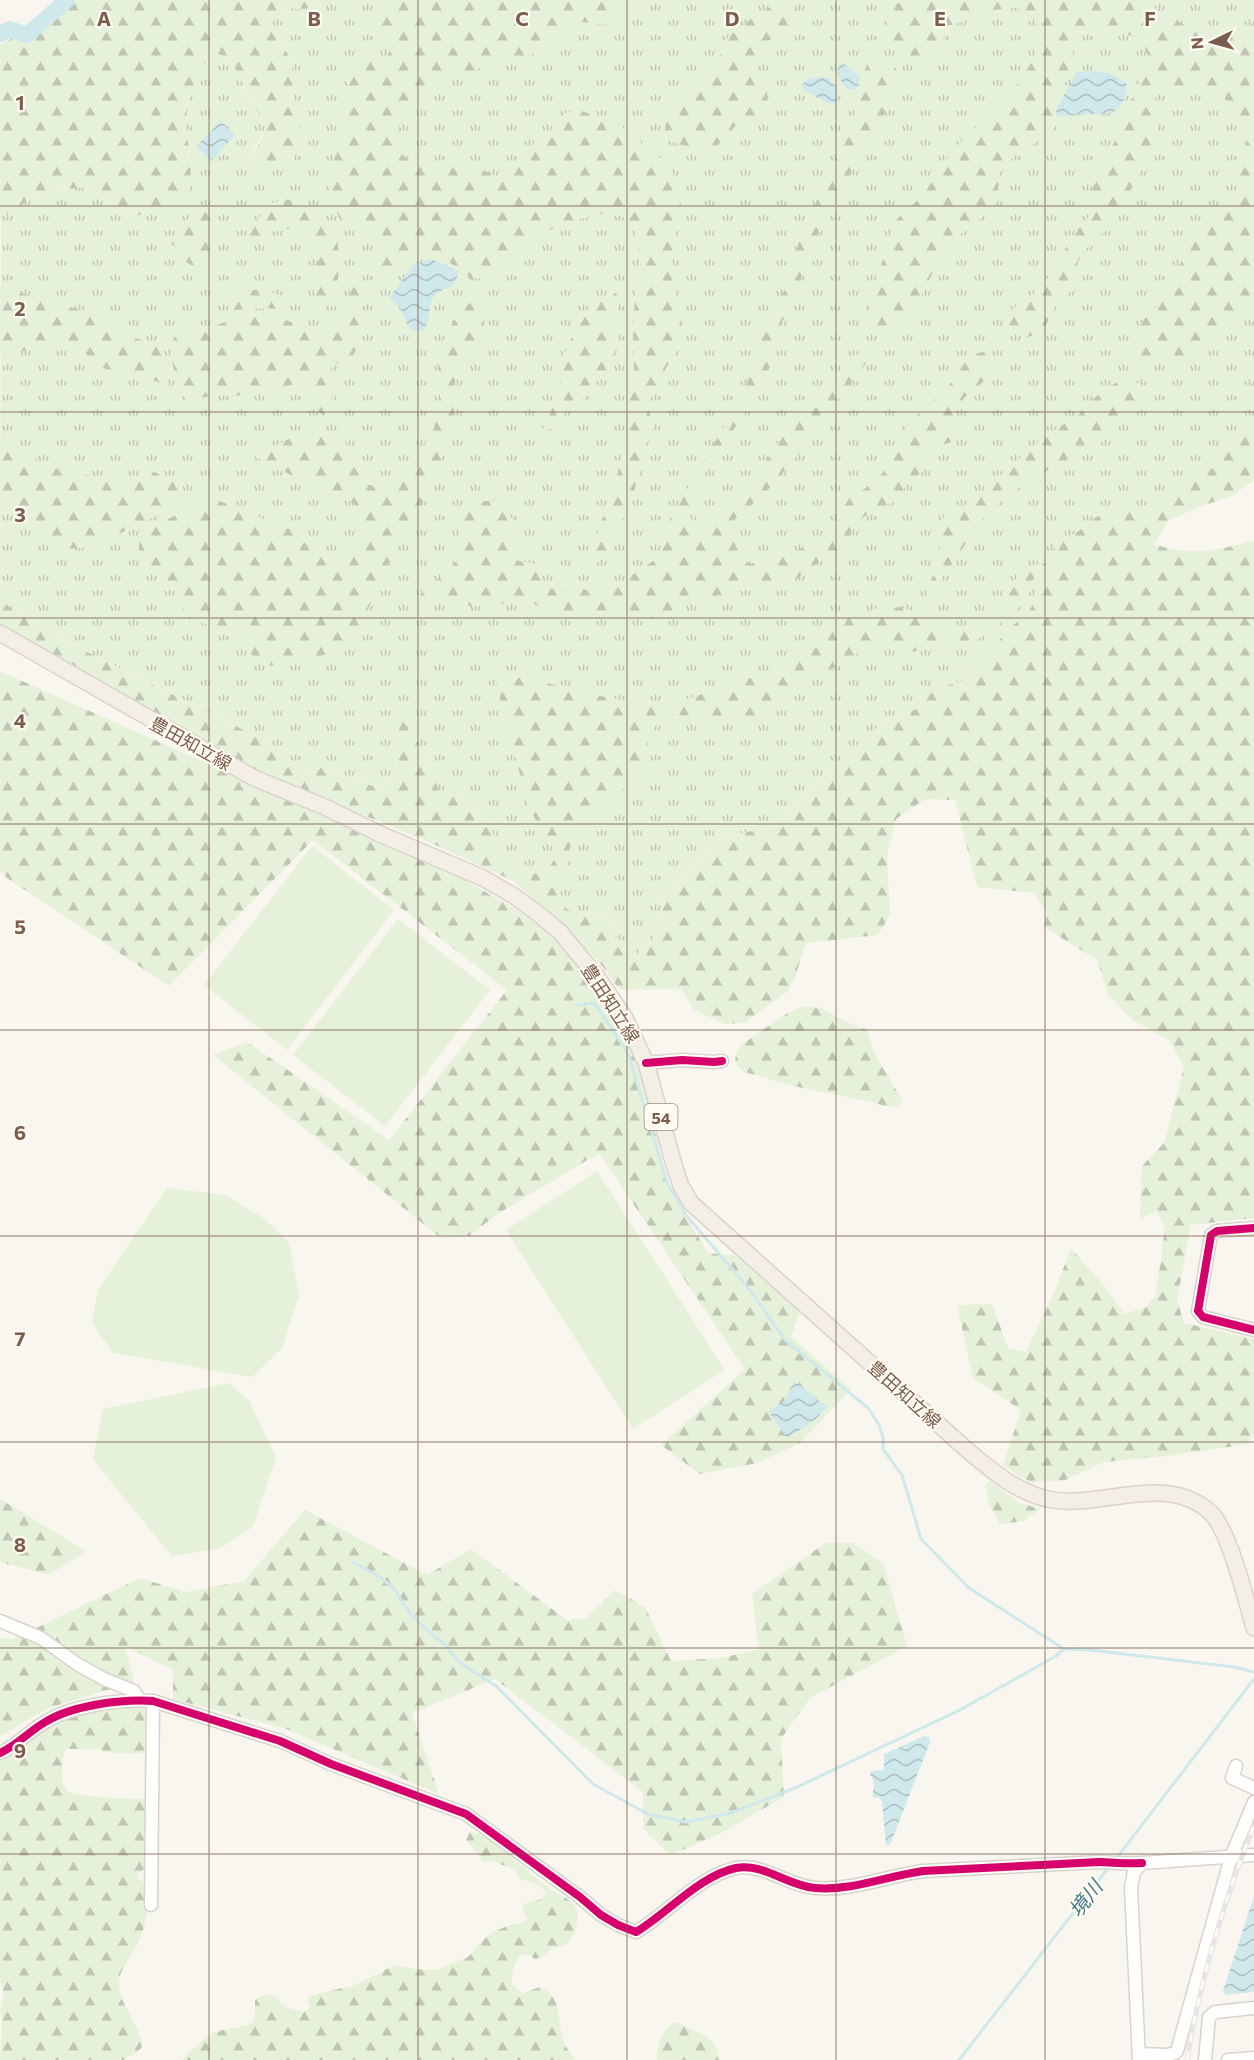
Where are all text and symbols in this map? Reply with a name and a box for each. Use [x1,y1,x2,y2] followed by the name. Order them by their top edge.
[97,6,111,30] text: A
[307,6,321,30] text: B
[515,6,529,30] text: C
[725,6,739,30] text: D
[934,6,946,30] text: E
[1144,6,1156,30] text: F
[1182,12,1242,72] north arrow
[1187,37,1207,50] text: N
[15,90,25,114] text: 1
[14,296,26,320] text: 2
[14,502,26,526] text: 3
[14,708,26,732] text: 4
[146,712,236,774] street label: 豊田知立線
[14,914,26,938] text: 5
[577,959,645,1047] street label: 豊田知立線
[644,1104,678,1130] road number: 54
[14,1120,26,1144] text: 6
[15,1326,26,1350] text: 7
[864,1356,946,1432] street label: 豊田知立線
[14,1532,26,1556] text: 8
[14,1738,26,1762] text: 9
[1063,1873,1108,1921] water label: 境川

